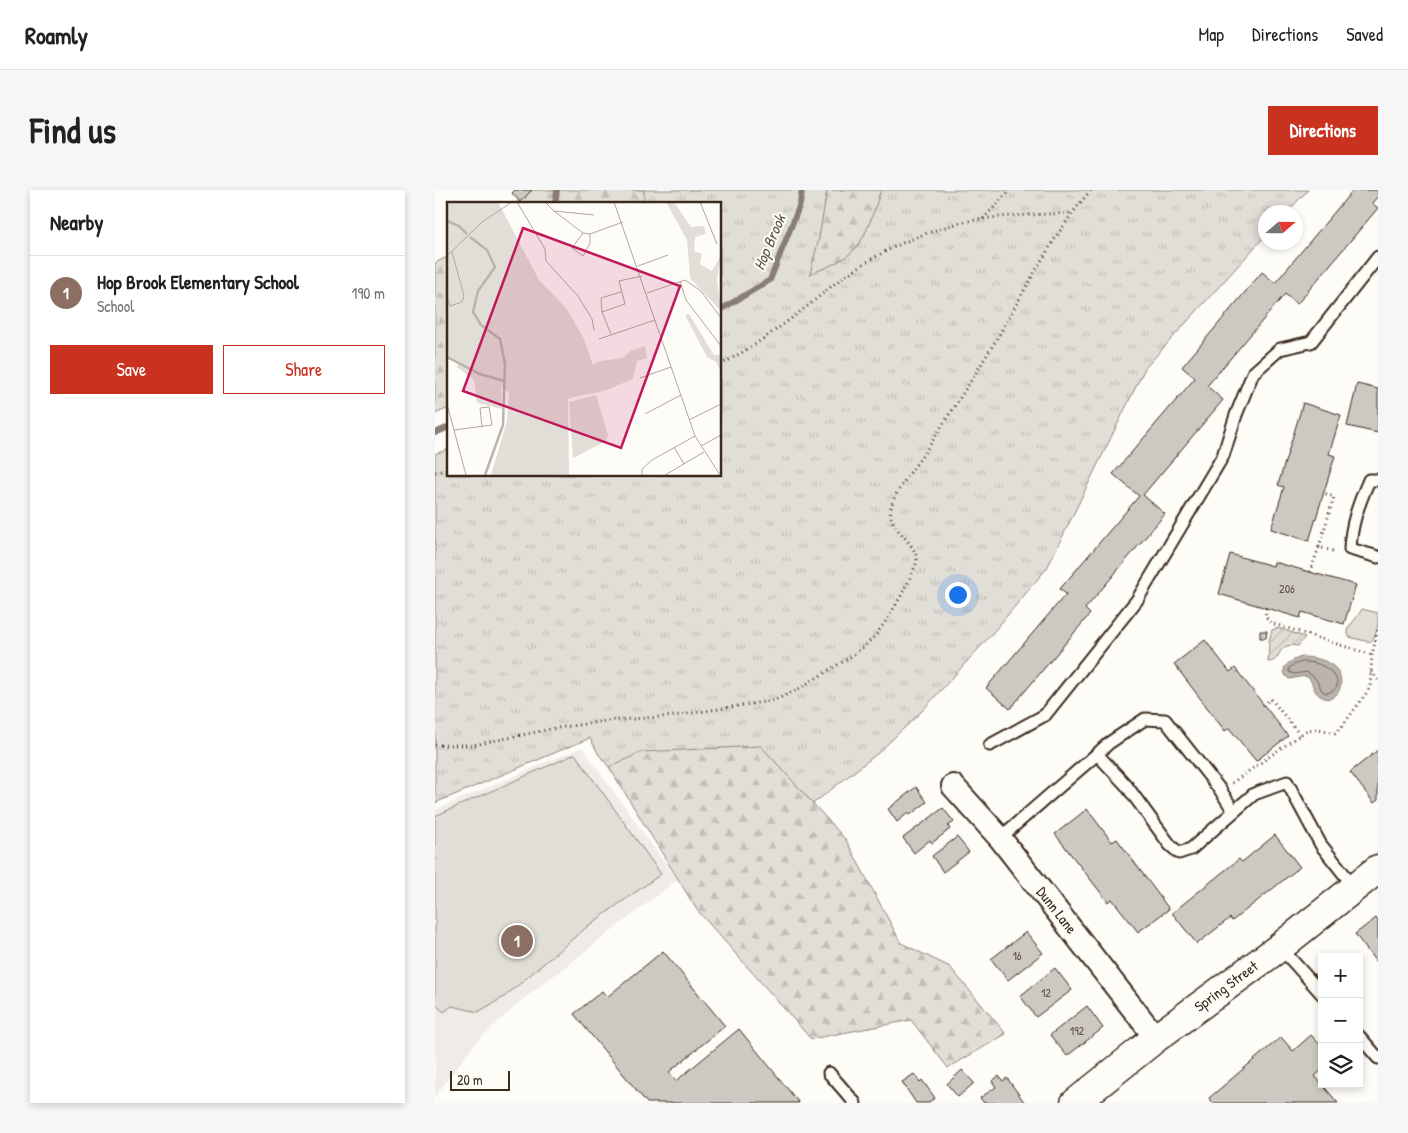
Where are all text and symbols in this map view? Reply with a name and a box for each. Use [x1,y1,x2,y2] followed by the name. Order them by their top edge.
[25,19,88,51] text: Roamly
[1199,22,1224,47] text: Map
[1252,22,1318,47] text: Directions
[1346,22,1383,47] text: Saved
[1268,106,1378,155] button: Directions
[30,107,116,154] text: Find us
[447,202,721,476] inset map
[1258,205,1303,250] north arrow
[50,208,103,237] text: Nearby
[747,210,791,273] water label: Hop Brook
[97,269,299,295] text: Hop Brook Elementary School
[63,282,69,304] text: 1
[352,282,385,304] text: 190 m
[97,295,134,317] text: School
[50,345,213,394] button: Save
[223,345,385,394] button: Share
[1279,580,1295,597] house number: 206
[945,582,971,608] your location
[1032,882,1082,938] street label: Dunn Lane
[501,922,533,960] pin: 1
[1012,947,1022,964] house number: 16
[1318,953,1363,1088] map controls
[1318,953,1363,998] button: +
[1190,955,1263,1017] street label: Spring Street
[1041,984,1051,1001] house number: 12
[1318,998,1363,1043] button: −
[1070,1022,1085,1039] house number: 192
[1318,1043,1363,1088] button: layers
[450,1068,510,1091] scale bar
[457,1070,483,1089] text: 20 m

